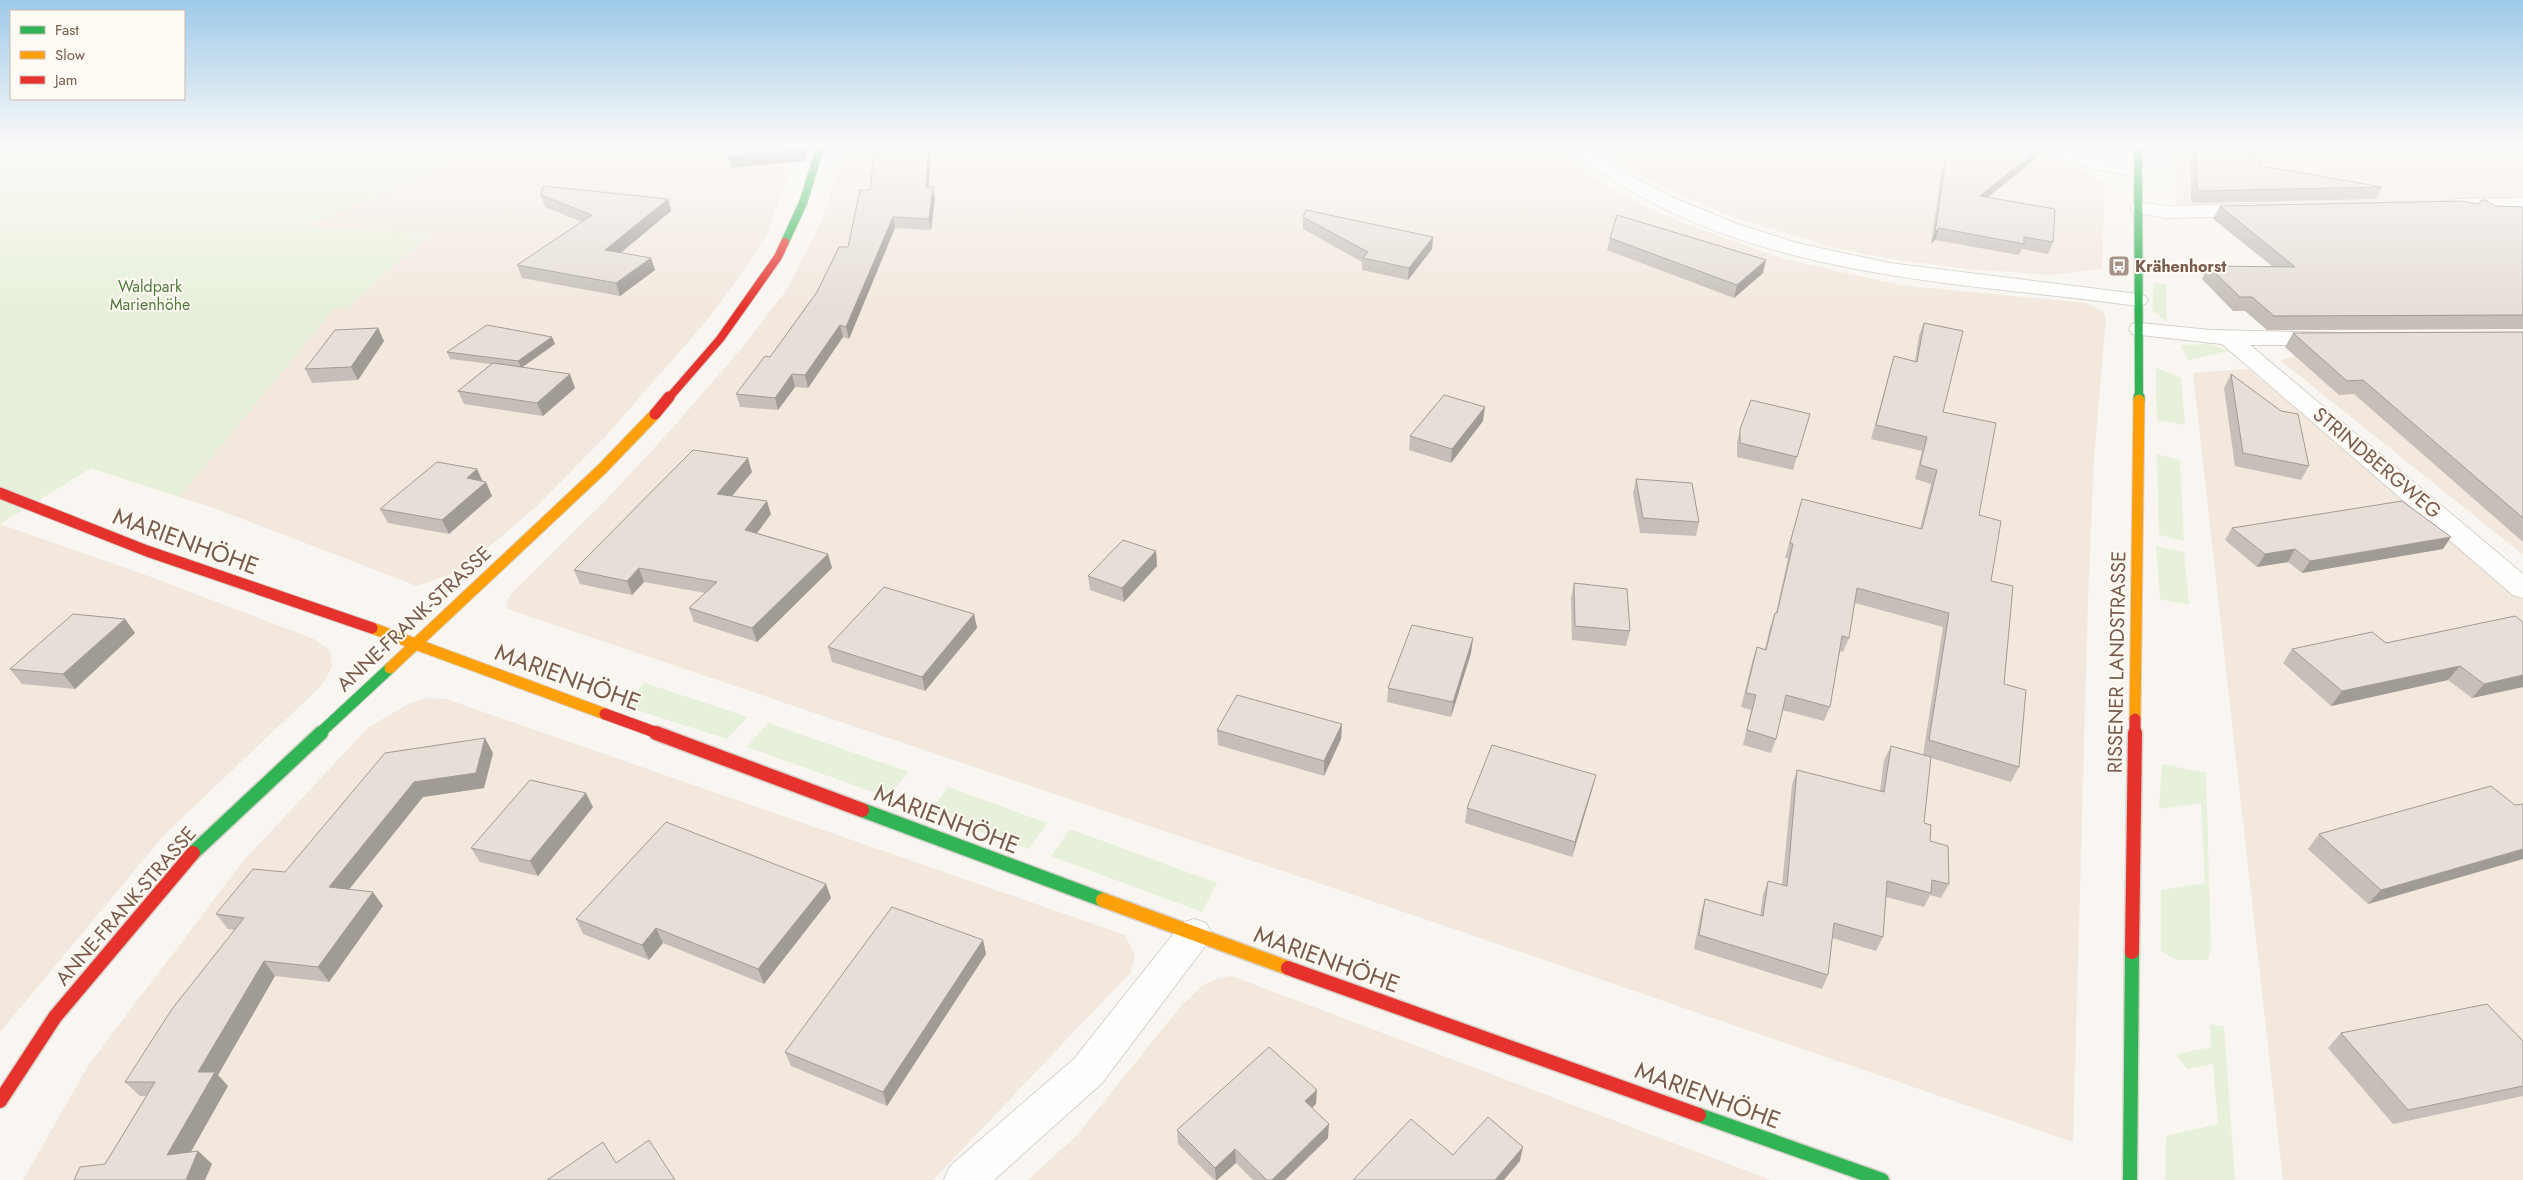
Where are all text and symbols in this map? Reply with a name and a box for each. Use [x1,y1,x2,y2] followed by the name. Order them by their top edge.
[10,10,185,100] legend
[55,19,79,41] text: Fast
[55,44,86,66] text: Slow
[53,69,78,91] text: Jam
[2107,254,2131,278] bus stop icon: Krähenhorst
[2135,255,2227,278] place label: Krähenhorst
[110,275,190,316] park label: Waldpark Marienhöhe
[2306,400,2448,526] street label: STRINDBERGWEG
[108,498,264,584] street label: MARIENHÖHE
[330,539,498,699] street label: ANNE-FRANK-STRASSE
[2101,551,2133,773] street label: RISSENER LANDSTRASSE
[490,634,646,720] street label: MARIENHÖHE
[869,775,1025,863] street label: MARIENHÖHE
[49,820,203,992] street label: ANNE-FRANK-STRASSE
[1249,916,1405,1002] street label: MARIENHÖHE
[1630,1052,1786,1138] street label: MARIENHÖHE

